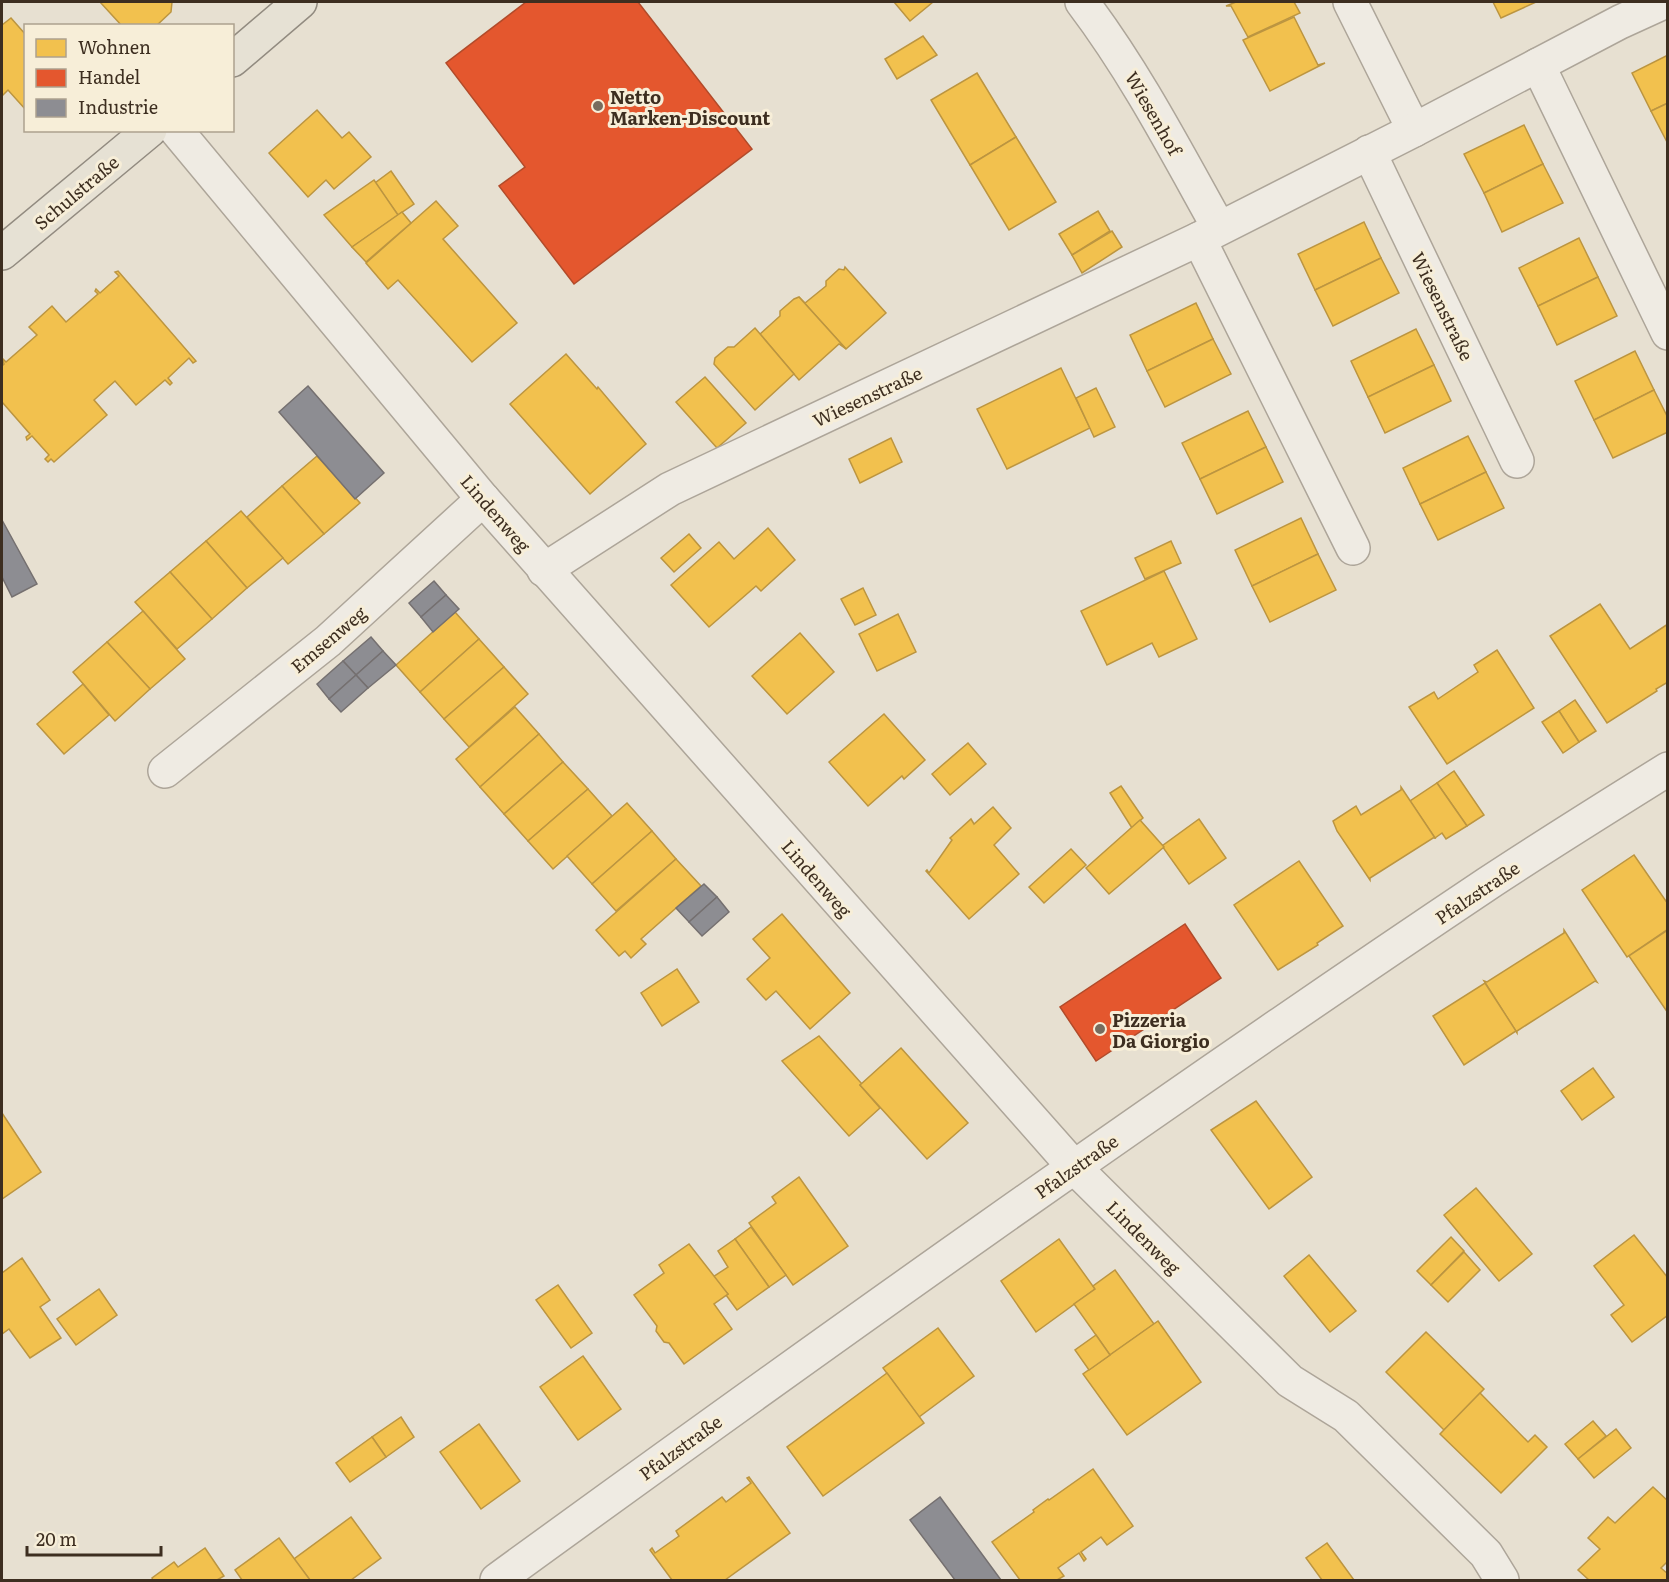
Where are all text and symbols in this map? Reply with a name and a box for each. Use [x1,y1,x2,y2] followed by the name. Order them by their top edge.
[24,24,234,132] legend
[78,33,151,60] text: Wohnen
[78,63,140,90] text: Handel
[1119,66,1190,162] street label: Wiesenhof
[610,83,770,131] place label: Netto Marken-Discount
[78,93,158,120] text: Industrie
[591,99,605,113] marker: Netto Marken-Discount
[28,149,124,235] street label: Schulstraße
[1405,247,1481,365] street label: Wiesenstraße
[808,359,926,433] street label: Wiesenstraße
[455,468,538,558] street label: Lindenweg
[284,599,373,679] street label: Emsenweg
[776,833,859,923] street label: Lindenweg
[1429,854,1525,930] street label: Pfalzstraße
[1112,1006,1210,1054] place label: Pizzeria Da Giorgio
[1093,1022,1107,1036] marker: Pizzeria Da Giorgio
[1029,1127,1123,1205] street label: Pfalzstraße
[1101,1194,1188,1281] street label: Lindenweg
[633,1408,727,1486] street label: Pfalzstraße
[27,1519,160,1557] scale bar
[36,1525,77,1552] text: 20 m

